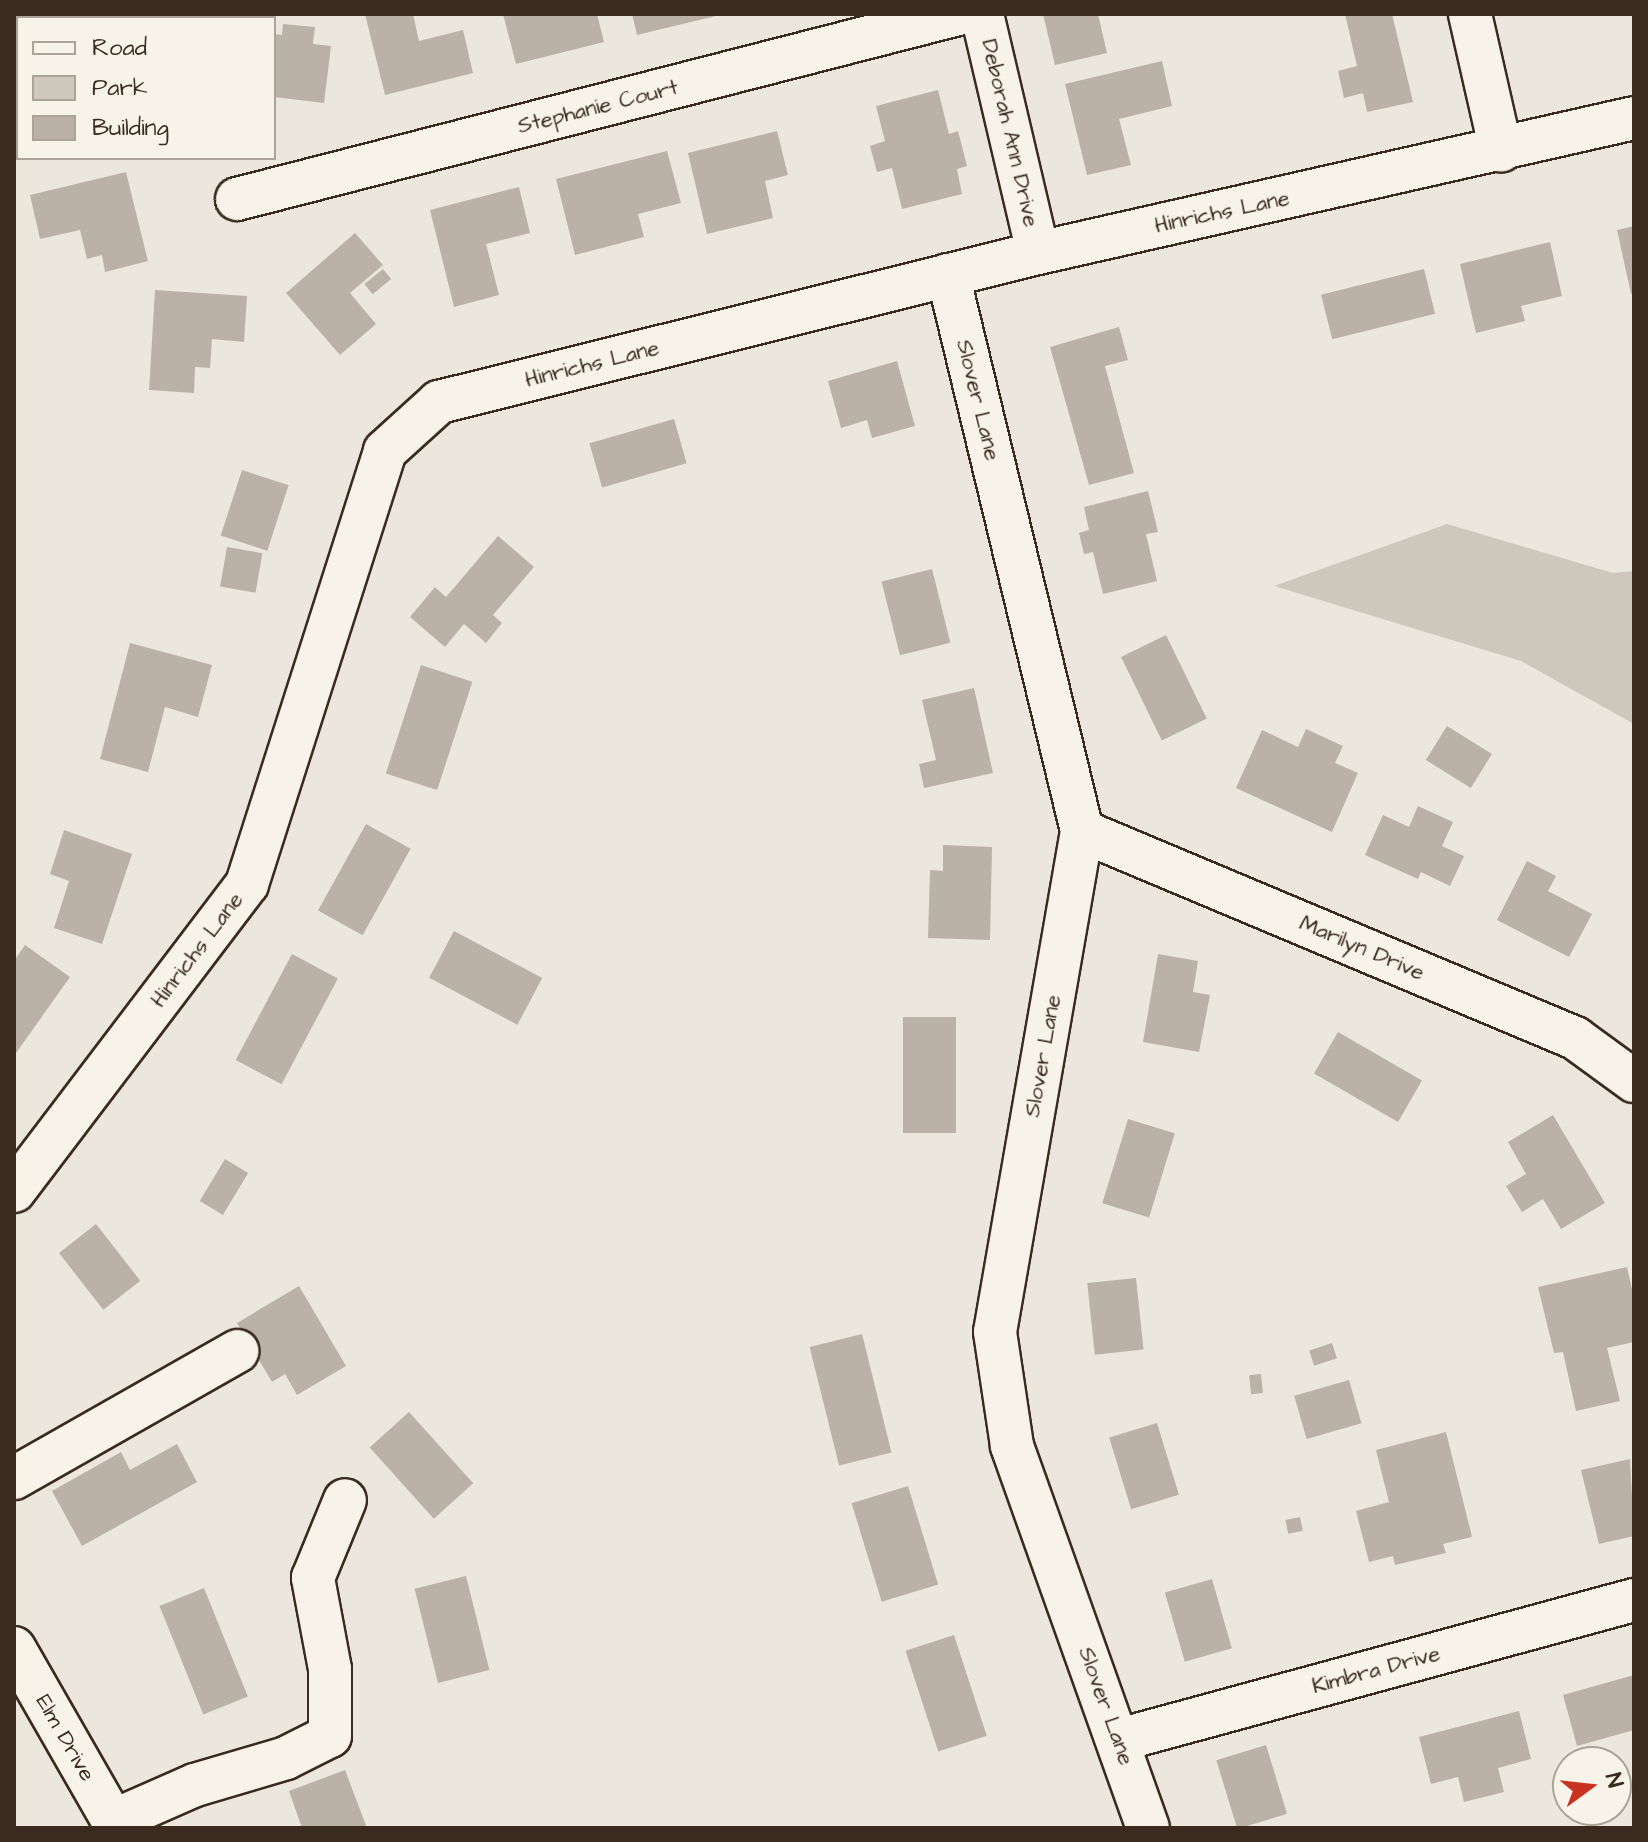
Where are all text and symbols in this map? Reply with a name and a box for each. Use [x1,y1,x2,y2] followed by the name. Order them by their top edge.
[16,16,276,160] legend
[92,31,147,65] text: Road
[976,37,1044,229] street label: Deborah Ann Drive
[92,71,148,105] text: Park
[515,74,681,140] street label: Stephanie Court
[92,111,169,145] text: Building
[1152,185,1292,239] street label: Hinrichs Lane
[522,335,662,393] street label: Hinrichs Lane
[950,337,1006,463] street label: Slover Lane
[145,887,249,1013] street label: Hinrichs Lane
[1296,910,1428,986] street label: Marilyn Drive
[1019,993,1067,1119] street label: Slover Lane
[1309,1640,1443,1700] street label: Kimbra Drive
[1072,1643,1140,1769] street label: Slover Lane
[30,1690,100,1786] street label: Elm Drive
[1552,1746,1632,1826] north arrow
[1597,1769,1630,1791] text: N

